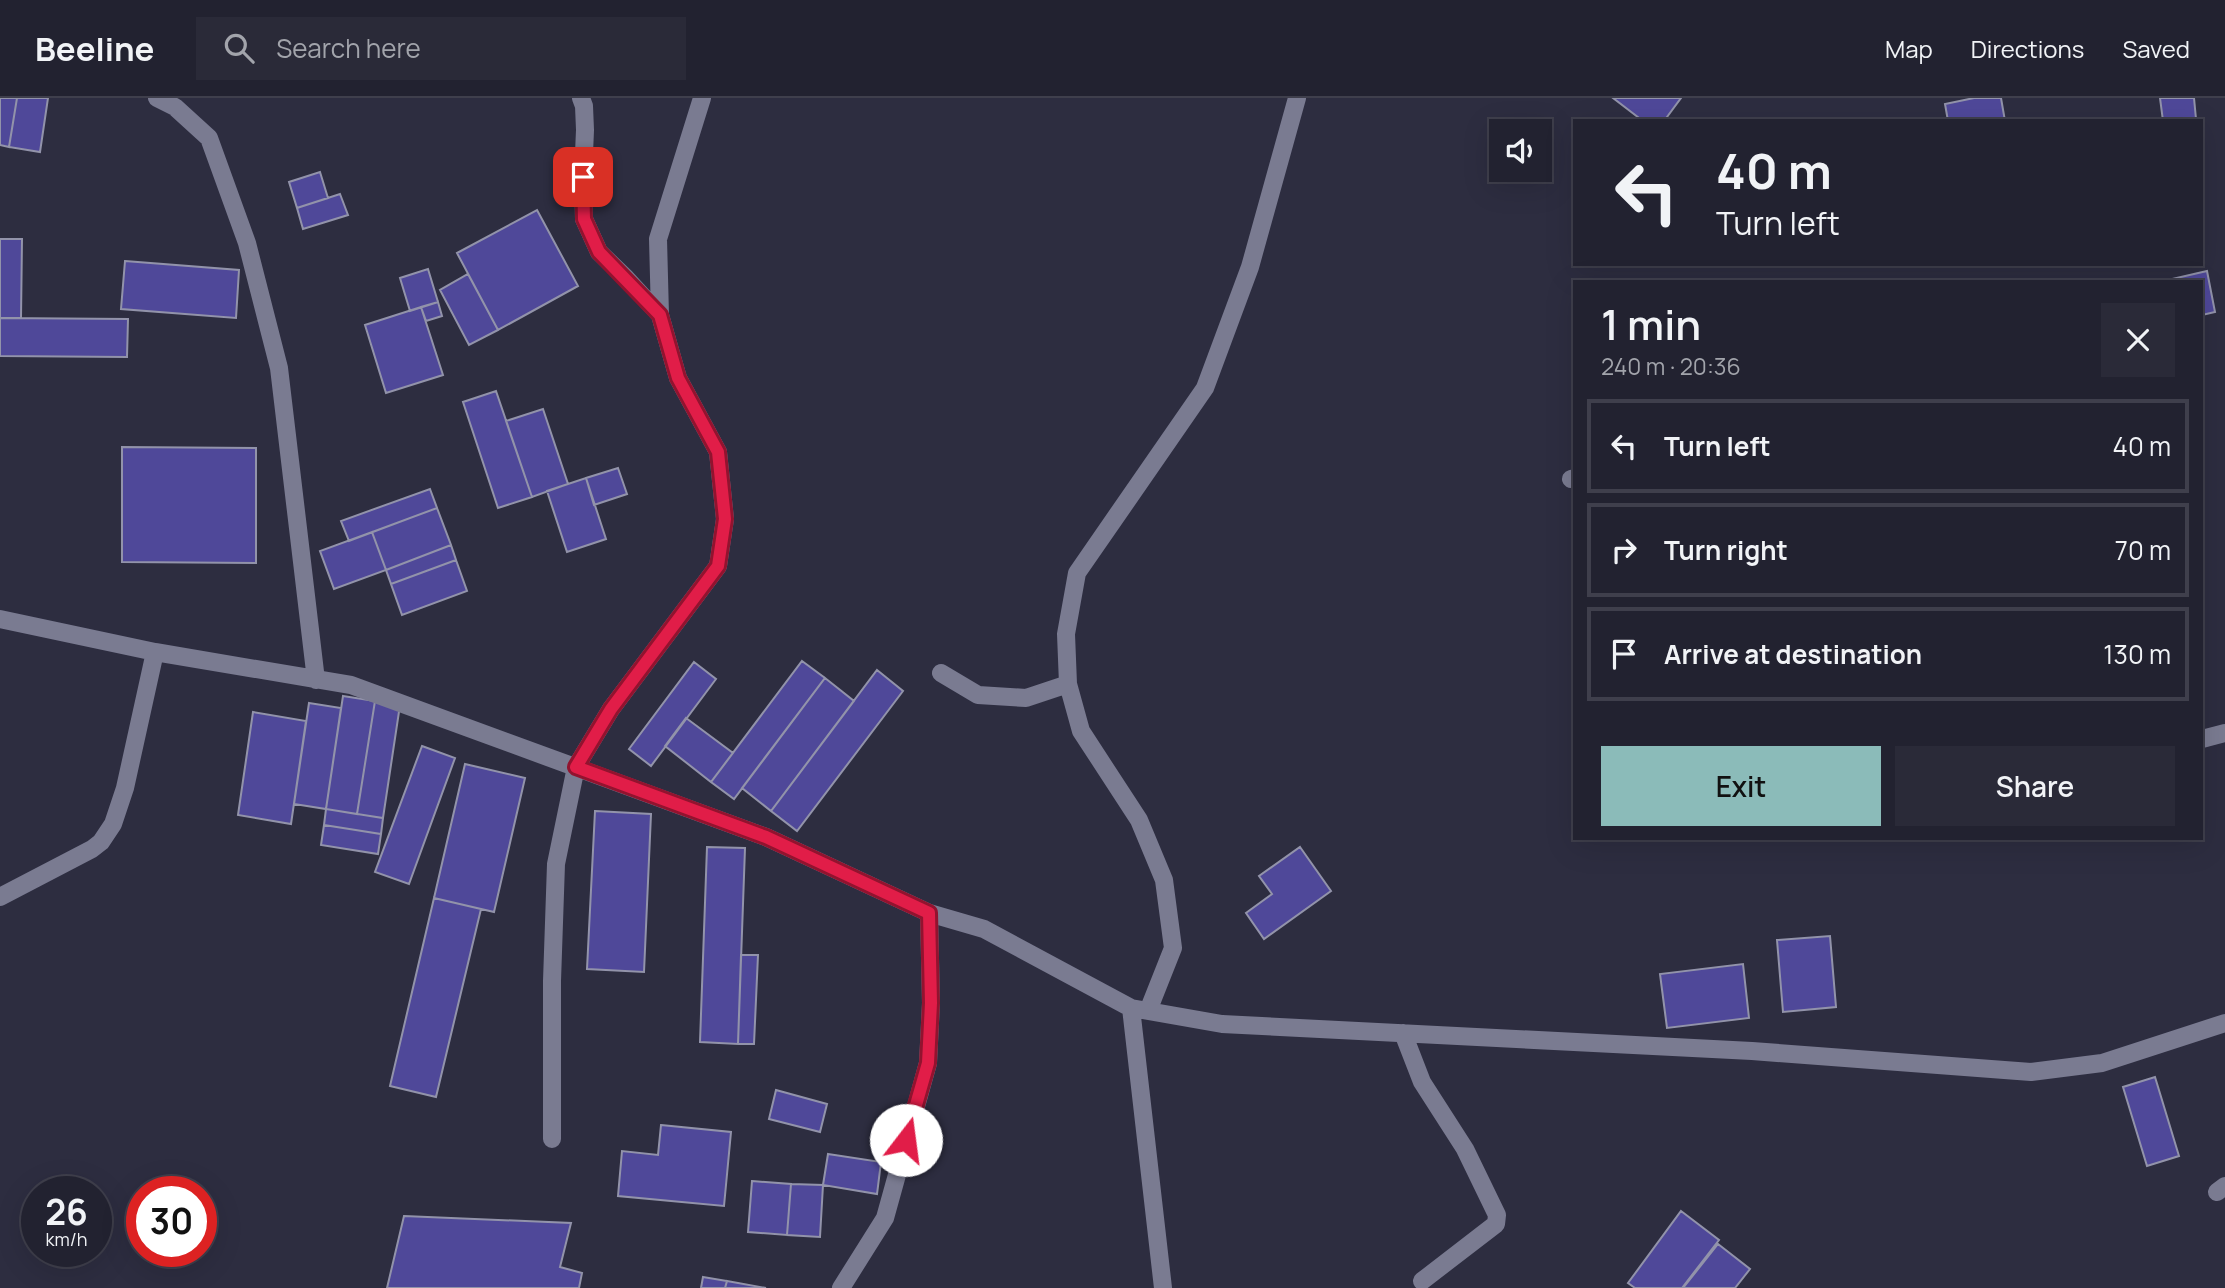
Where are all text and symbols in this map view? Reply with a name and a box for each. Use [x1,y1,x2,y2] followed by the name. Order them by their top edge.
[196,17,686,80] search box
[35,26,154,71] text: Beeline
[220,29,258,67] icon: search
[276,30,421,66] text: Search here
[1885,32,1933,65] text: Map
[1971,32,2084,65] text: Directions
[2122,32,2190,65] text: Saved
[1489,119,1552,182] map controls
[1489,119,1552,182] button: sound
[1716,137,1832,204] text: 40 m
[553,147,613,207] pin
[1601,147,1692,238] icon: left
[564,158,602,196] icon: arrive
[1716,201,1840,245] text: Turn left
[1601,295,1701,353] text: 1 min
[2101,303,2175,377] button: close
[1601,350,1741,382] text: 240 m · 20:36
[1605,427,1643,465] icon: left
[1664,428,1771,464] text: Turn left
[2113,428,2171,464] text: 40 m
[1605,531,1643,569] icon: right
[1664,532,1788,568] text: Turn right
[2115,532,2171,568] text: 70 m
[1605,635,1643,673] icon: arrive
[1664,636,1922,672] text: Arrive at destination
[2103,636,2171,672] text: 130 m
[1601,746,1881,826] button: Exit
[1895,746,2175,826] button: Share
[869,1103,943,1177] position arrow
[126,1176,217,1267] speed limit sign: 30
[45,1188,88,1236] text: 26
[46,1227,87,1251] text: km/h

